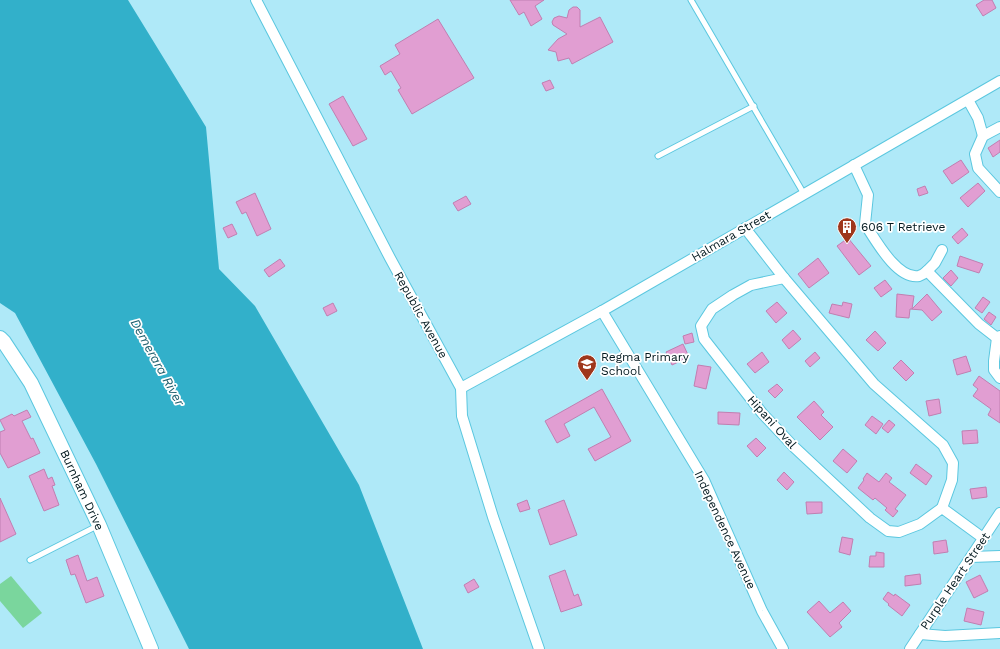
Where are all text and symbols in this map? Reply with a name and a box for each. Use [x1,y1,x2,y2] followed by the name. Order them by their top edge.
[689,208,773,264] street label: Halmara Street
[836,216,858,244] building icon: 606 T Retrieve
[861,220,945,234] place label: 606 T Retrieve
[391,269,451,361] street label: Republic Avenue
[128,316,188,409] water label: Demerara River
[601,350,690,378] place label: Regma Primary School
[576,353,598,381] school or university icon: Regma Primary School
[745,393,800,452] street label: Hipani Oval
[57,448,107,533] street label: Burnham Drive
[691,469,759,591] street label: Independence Avenue
[917,530,993,632] street label: Purple Heart Street

